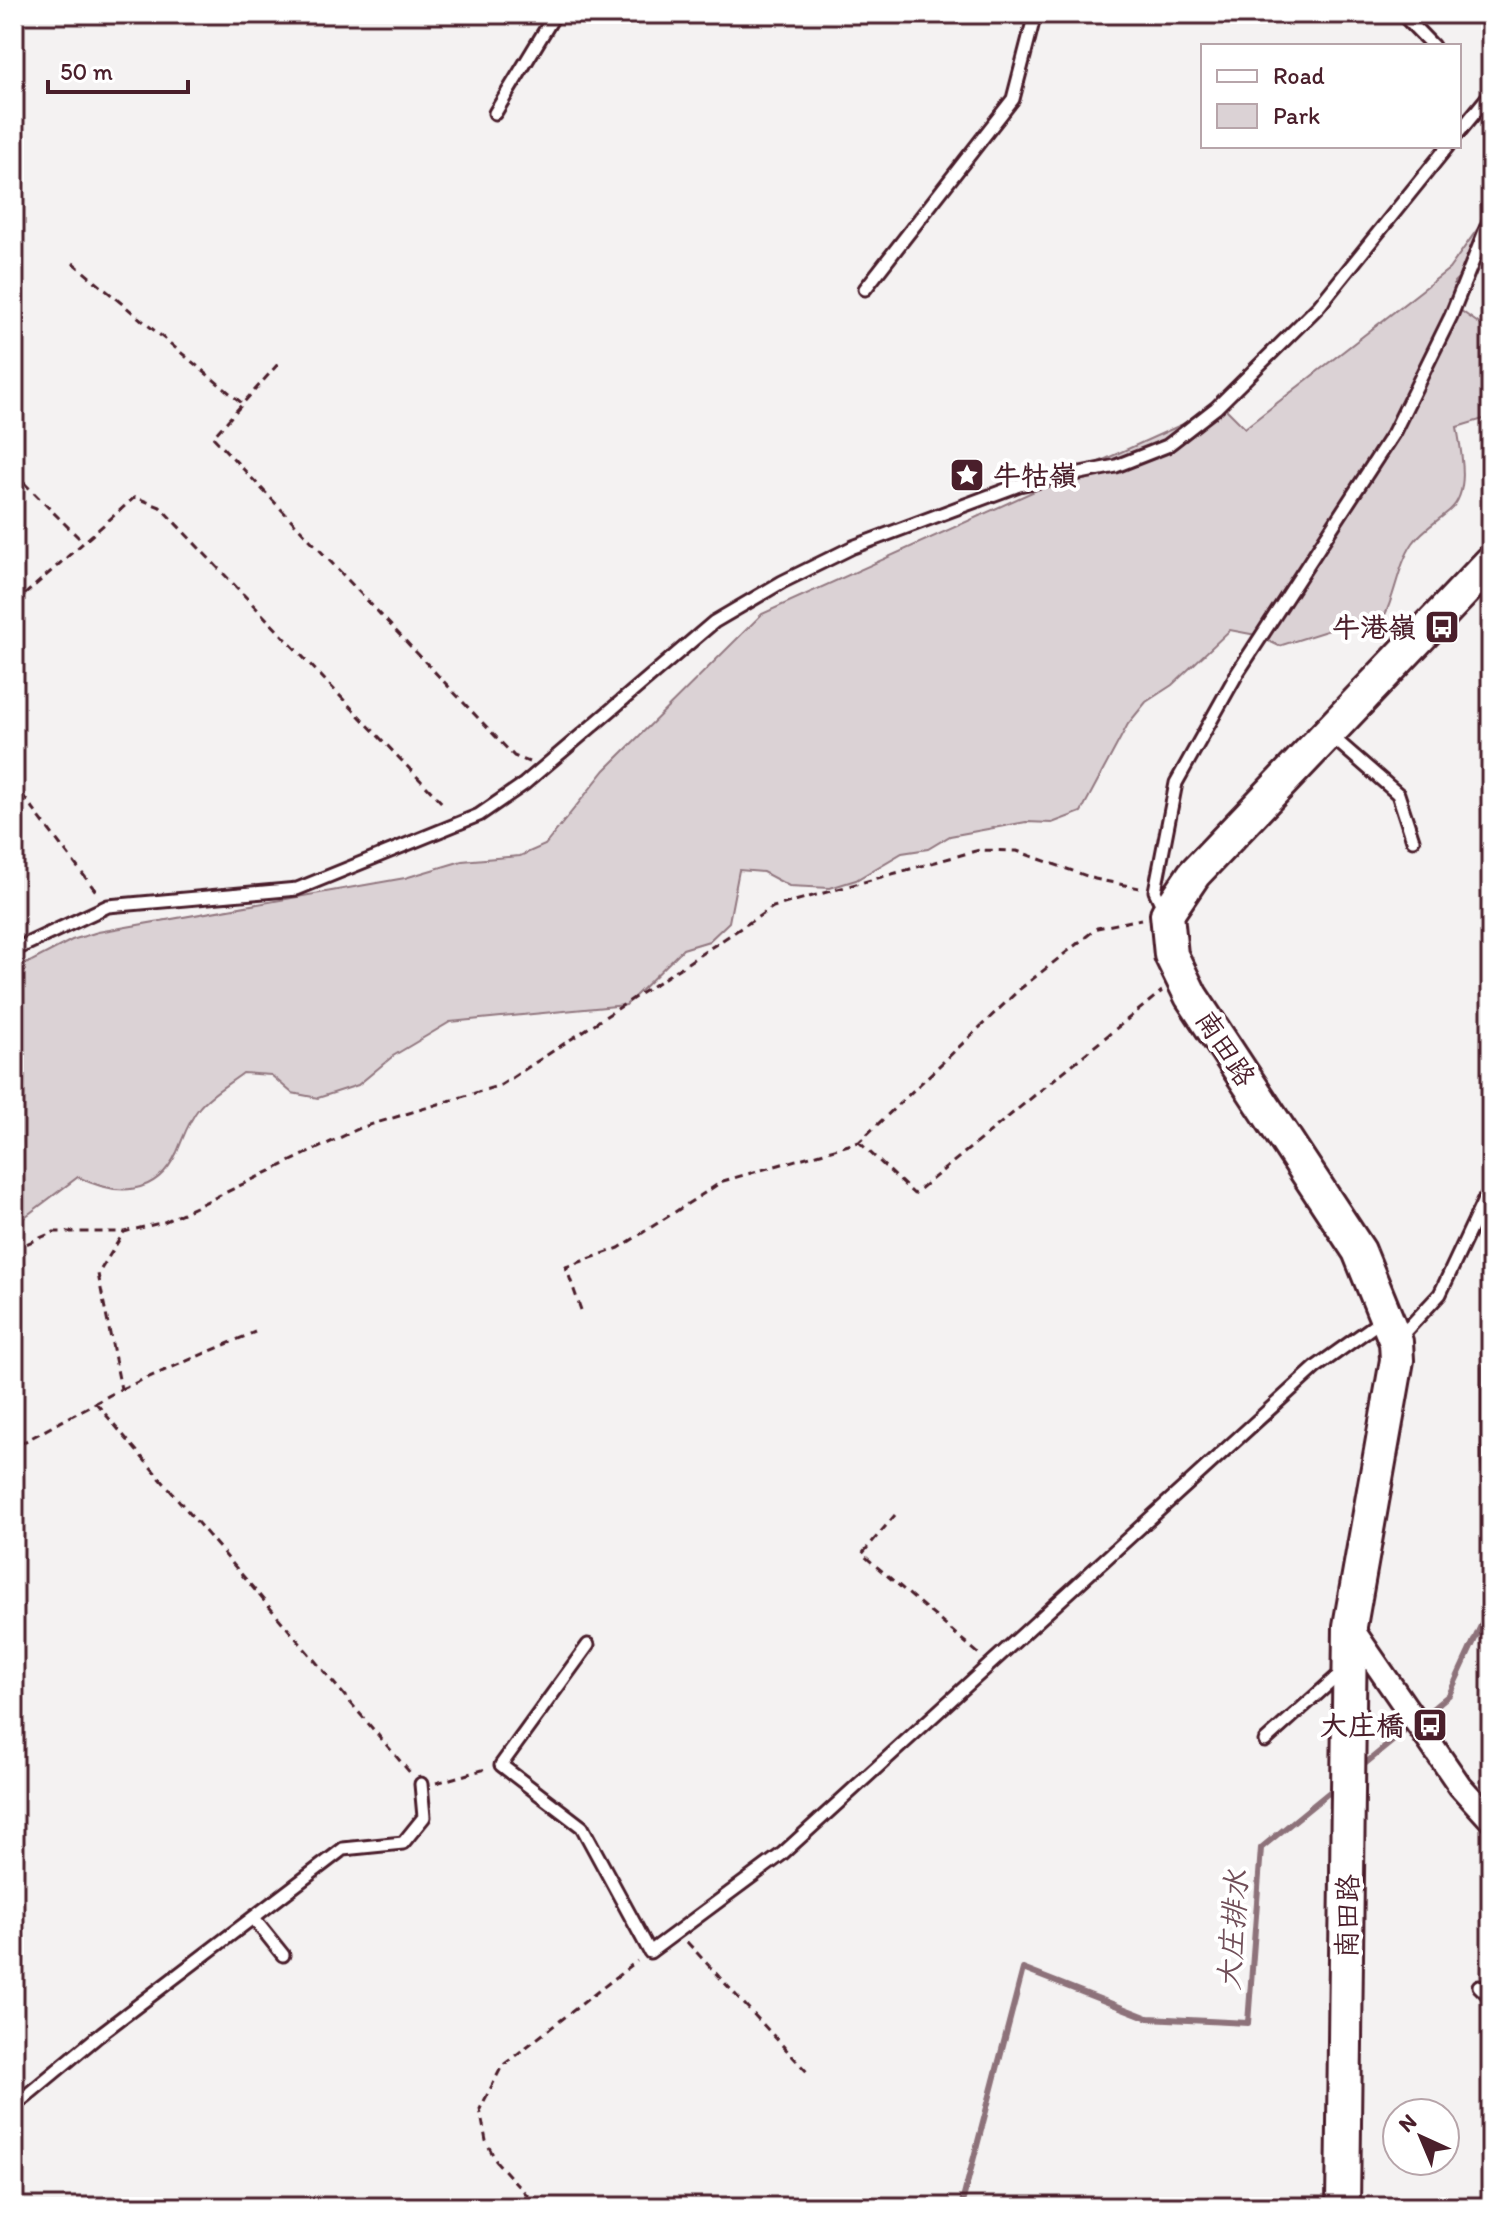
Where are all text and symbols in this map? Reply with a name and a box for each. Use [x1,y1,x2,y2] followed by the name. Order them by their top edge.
[48,44,188,94] scale bar
[1201,44,1461,148] legend
[60,57,113,86] text: 50 m
[1273,61,1325,90] text: Road
[1273,101,1320,130] text: Park
[948,456,986,494] place icon: 牛牯嶺
[993,458,1077,492] place label: 牛牯嶺
[1423,608,1461,646] bus stop icon: 牛港嶺
[1332,610,1416,644] place label: 牛港嶺
[1189,1004,1263,1092] street label: 南田路
[1411,1706,1449,1744] bus stop icon: 大庄橋
[1320,1708,1404,1742] place label: 大庄橋
[1210,1868,1255,1991] water label: 大庄排水
[1329,1874,1365,1958] street label: 南田路
[1381,2097,1461,2177] north arrow
[1393,2108,1422,2138] text: N

